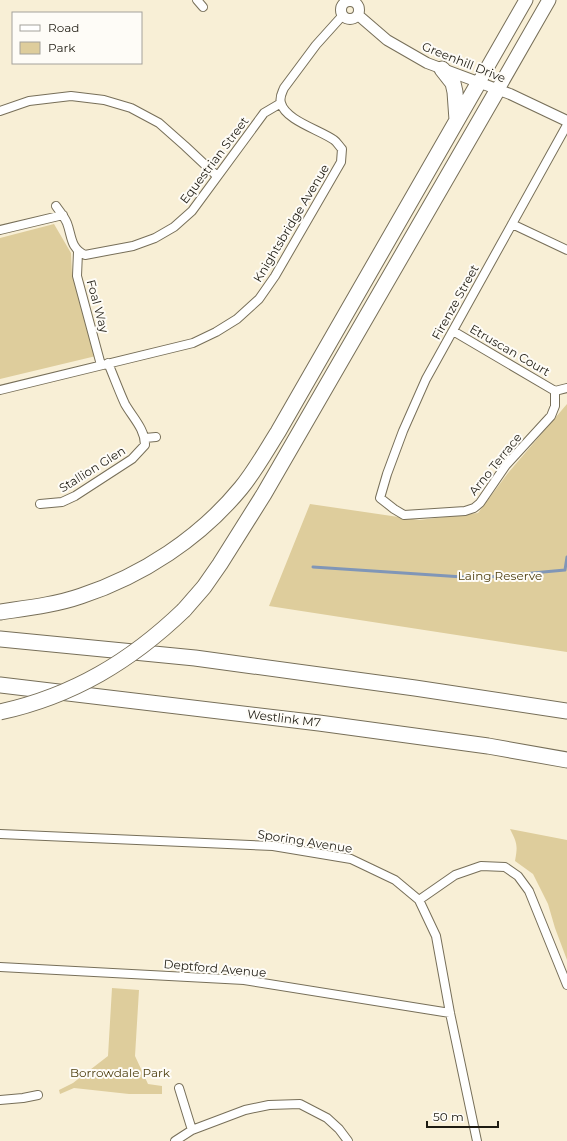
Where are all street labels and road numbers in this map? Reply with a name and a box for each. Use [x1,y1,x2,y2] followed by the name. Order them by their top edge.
[420,38,508,86] street label: Greenhill Drive
[177,114,252,206] street label: Equestrian Street
[250,161,332,285] street label: Knightsbridge Avenue
[428,262,482,342] street label: Firenze Street
[84,278,112,335] street label: Foal Way
[467,321,553,379] street label: Etruscan Court
[465,430,525,498] street label: Arno Terrace
[56,443,128,495] street label: Stallion Glen
[246,706,322,730] street label: Westlink M7
[257,826,353,856] street label: Sporing Avenue
[163,956,267,980] street label: Deptford Avenue

